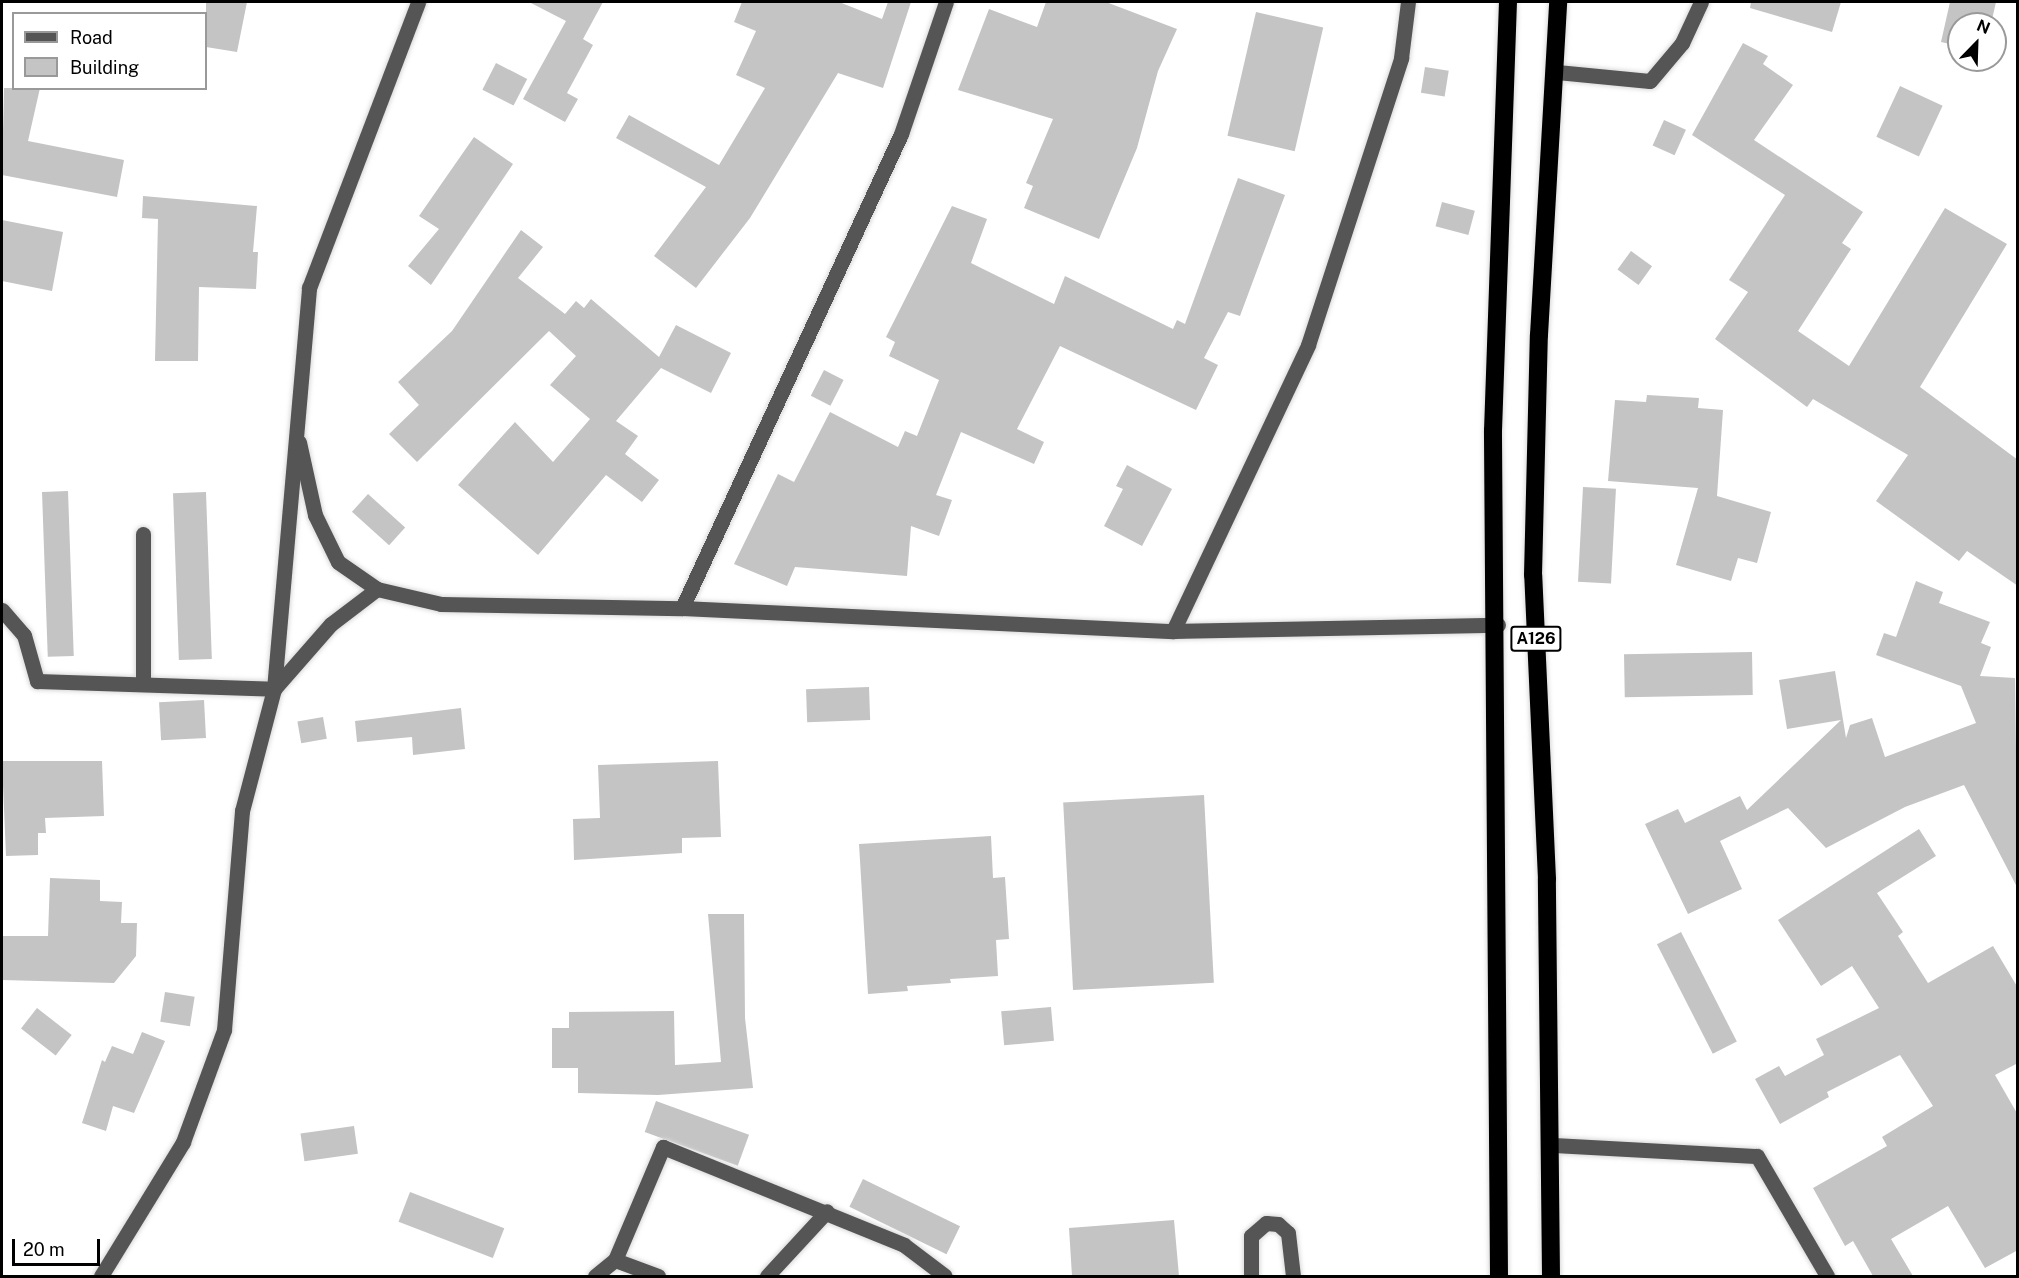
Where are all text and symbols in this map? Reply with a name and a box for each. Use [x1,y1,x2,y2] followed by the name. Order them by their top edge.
[12,12,207,90] legend
[1947,12,2007,72] north arrow
[1974,16,1993,38] text: N
[70,27,113,48] text: Road
[70,57,139,78] text: Building
[1509,626,1563,652] road number: A126
[15,1227,104,1265] scale bar
[23,1239,65,1260] text: 20 m

